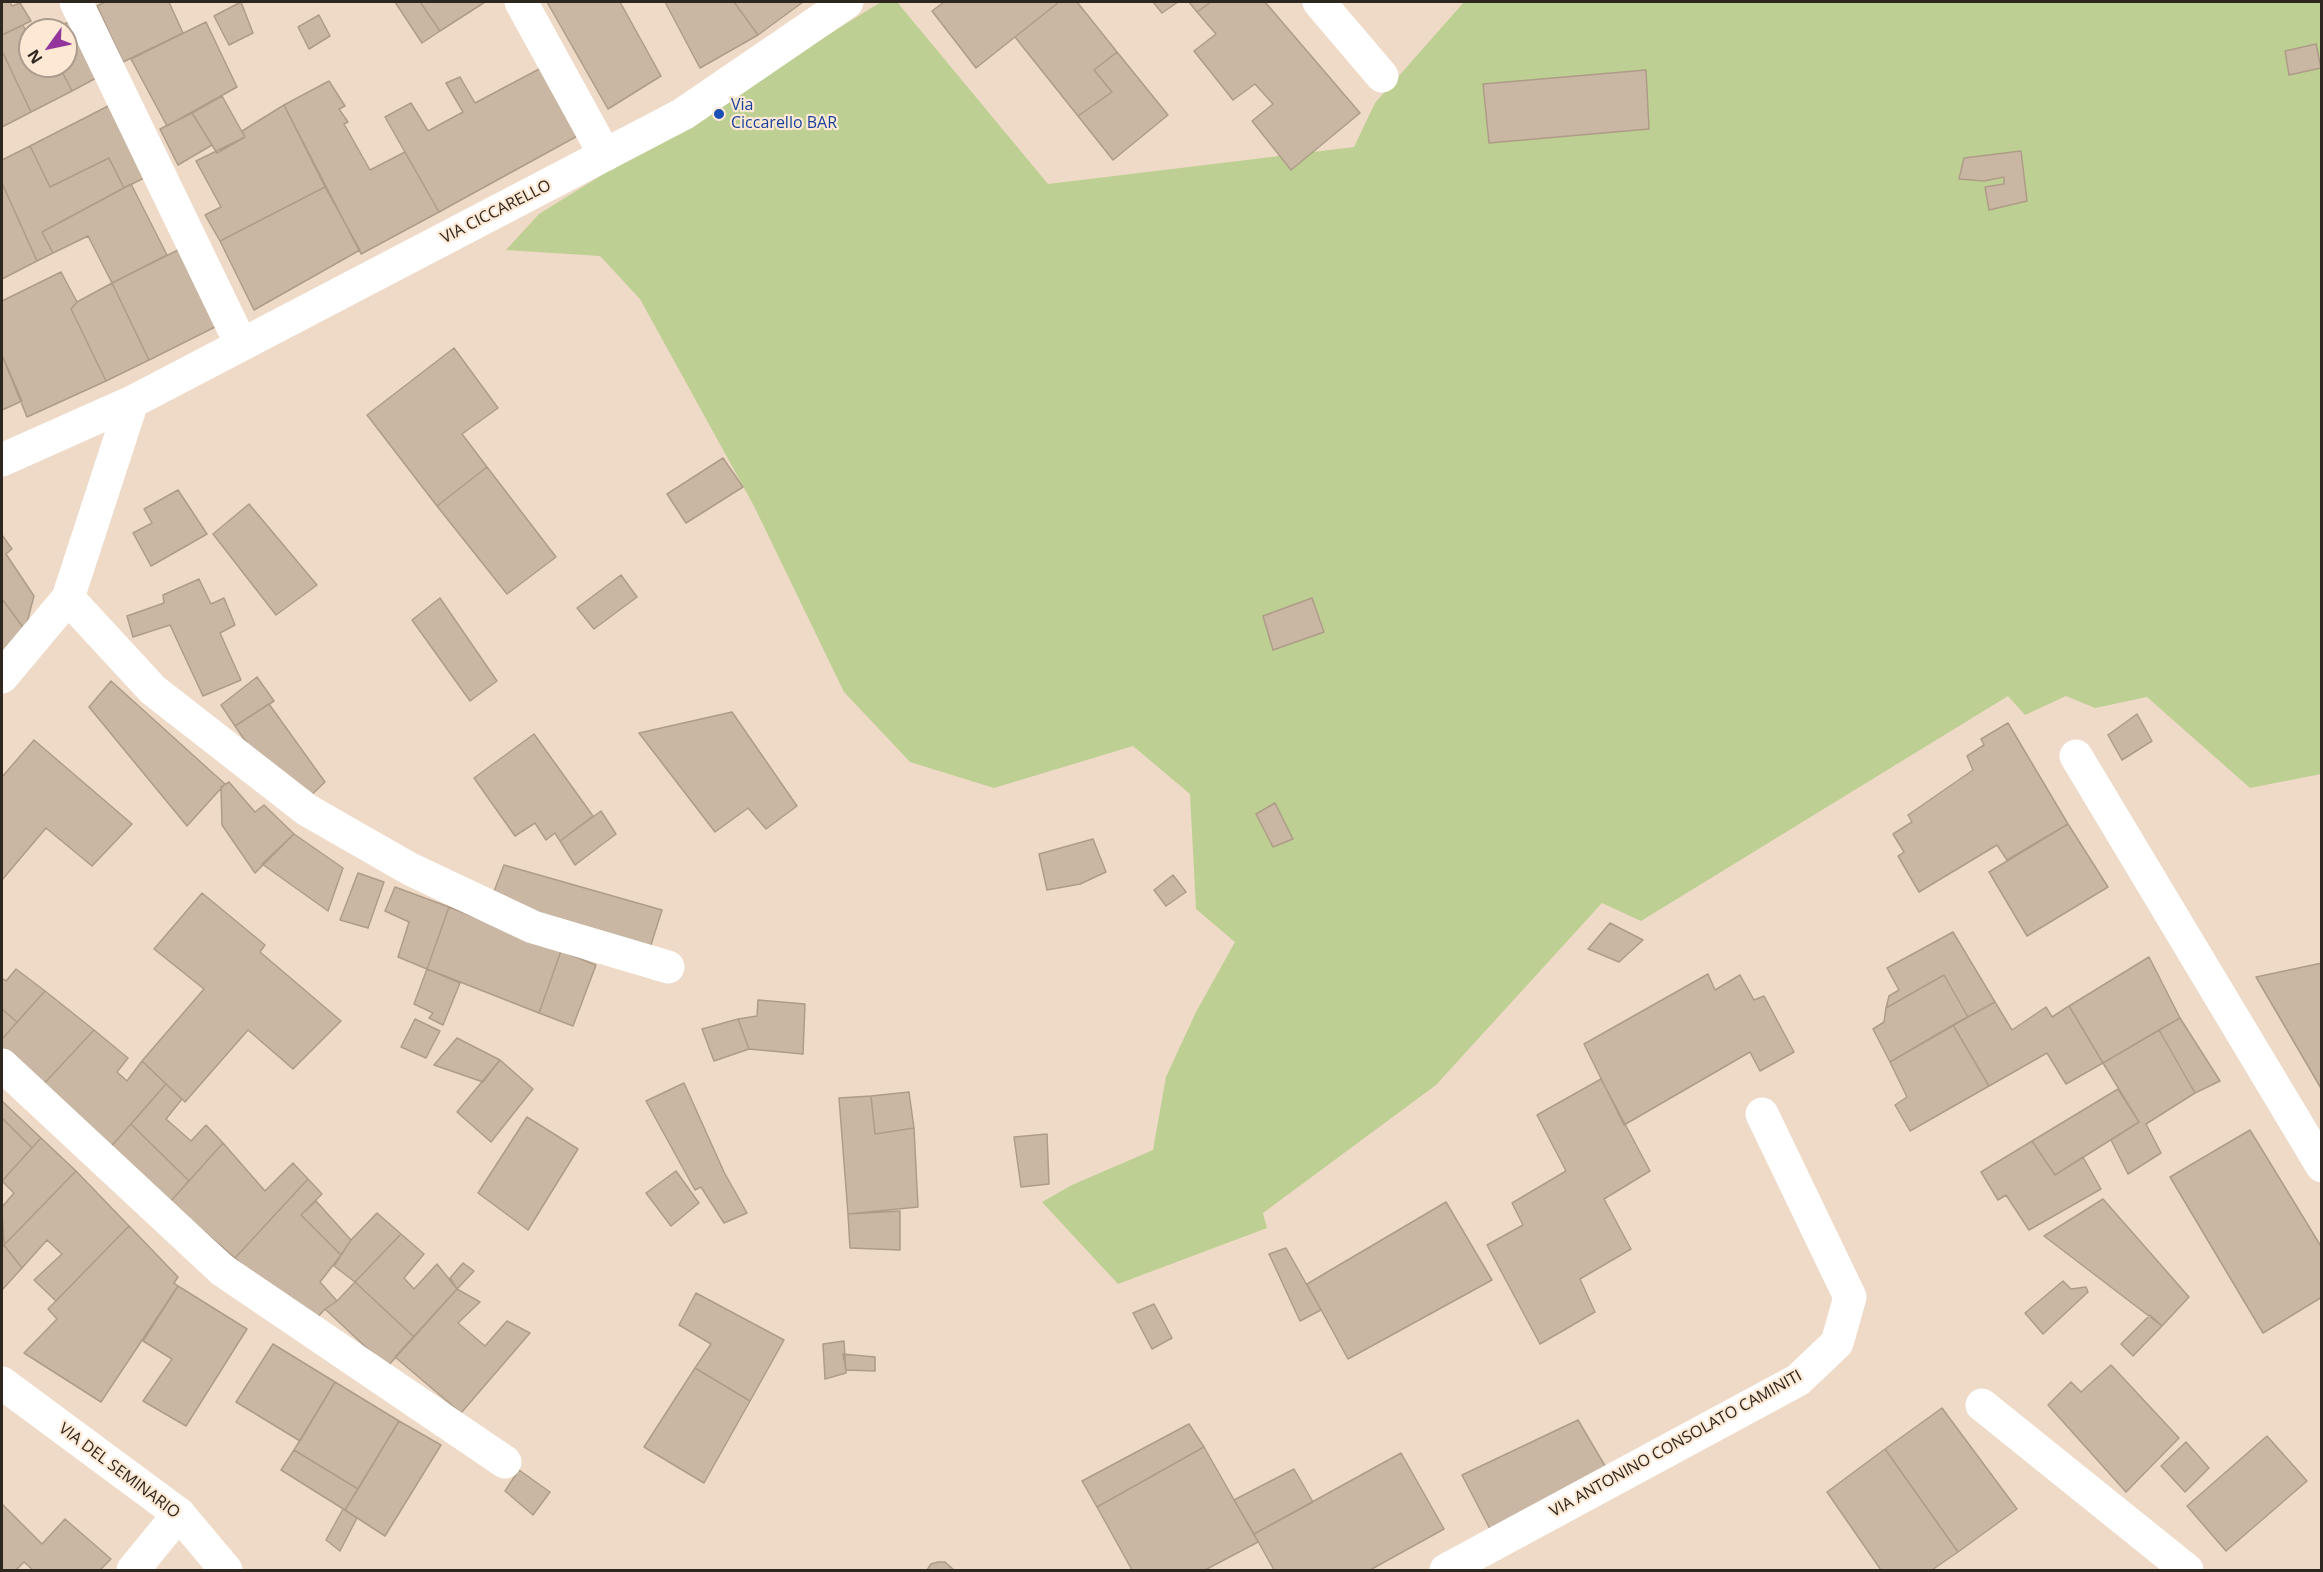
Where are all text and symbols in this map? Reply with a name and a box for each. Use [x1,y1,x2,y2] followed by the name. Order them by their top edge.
[18,18,78,78] north arrow
[22,45,47,68] text: N
[731,95,837,133] place label: Via Ciccarello BAR
[712,107,726,121] marker: Via Ciccarello BAR
[438,176,554,248] street label: VIA CICCARELLO
[1547,1366,1805,1522] street label: VIA ANTONINO CONSOLATO CAMINITI
[55,1419,183,1523] street label: VIA DEL SEMINARIO

